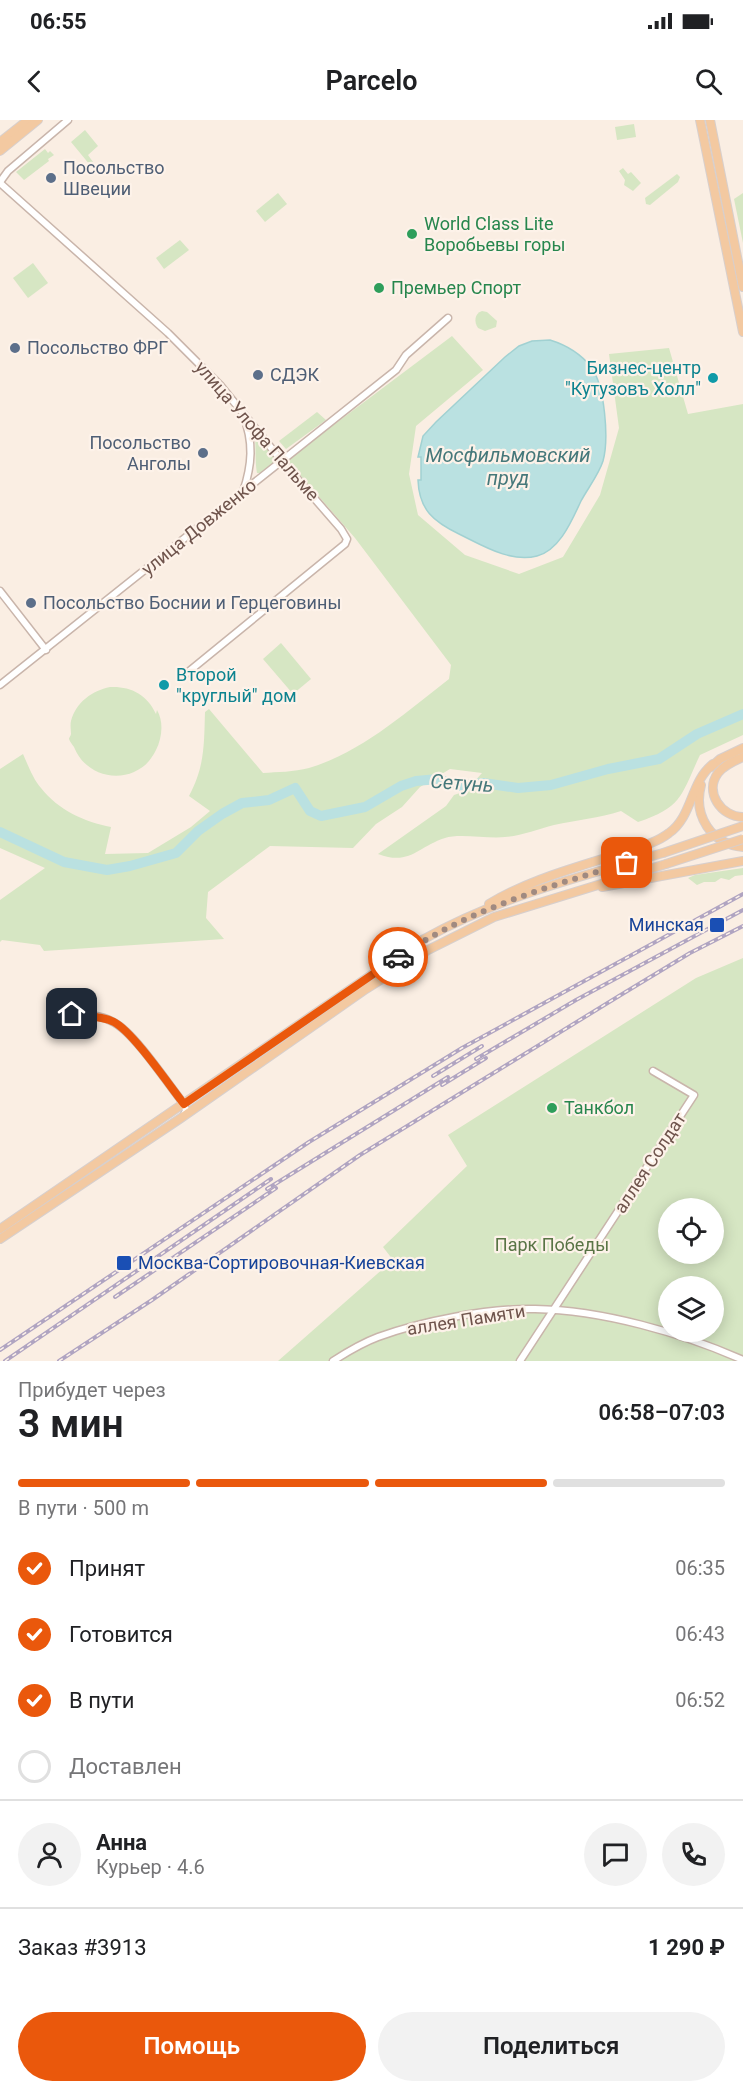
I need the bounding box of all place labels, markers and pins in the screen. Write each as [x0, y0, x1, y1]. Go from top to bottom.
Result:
place label: Посольство Швеции [63, 157, 164, 199]
marker: Посольство Швеции [44, 171, 58, 185]
place label: World Class Lite Воробьевы горы [424, 213, 565, 255]
marker: World Class Lite Воробьевы горы [405, 227, 419, 241]
place label: Премьер Спорт [391, 277, 522, 298]
marker: Премьер Спорт [372, 281, 386, 295]
place label: Посольство ФРГ [27, 337, 168, 358]
marker: Посольство ФРГ [8, 341, 22, 355]
place label: Бизнес-центр "Кутузовъ Холл" [565, 357, 701, 399]
place label: СДЭК [270, 364, 319, 385]
marker: СДЭК [251, 368, 265, 382]
marker: Бизнес-центр "Кутузовъ Холл" [706, 371, 720, 385]
place label: Посольство Анголы [90, 432, 191, 474]
marker: Посольство Анголы [196, 446, 210, 460]
place label: Посольство Боснии и Герцеговины [43, 592, 341, 613]
marker: Посольство Боснии и Герцеговины [24, 596, 38, 610]
place label: Второй "круглый" дом [176, 664, 297, 706]
marker: Второй "круглый" дом [157, 678, 171, 692]
pin [601, 837, 652, 888]
place label: Минская [629, 914, 704, 935]
marker: Минская [708, 916, 726, 934]
pin [46, 988, 97, 1039]
place label: Танкбол [564, 1097, 634, 1118]
marker: Танкбол [545, 1101, 559, 1115]
place label: Москва-Сортировочная-Киевская [138, 1252, 425, 1273]
marker: Москва-Сортировочная-Киевская [115, 1254, 133, 1272]

